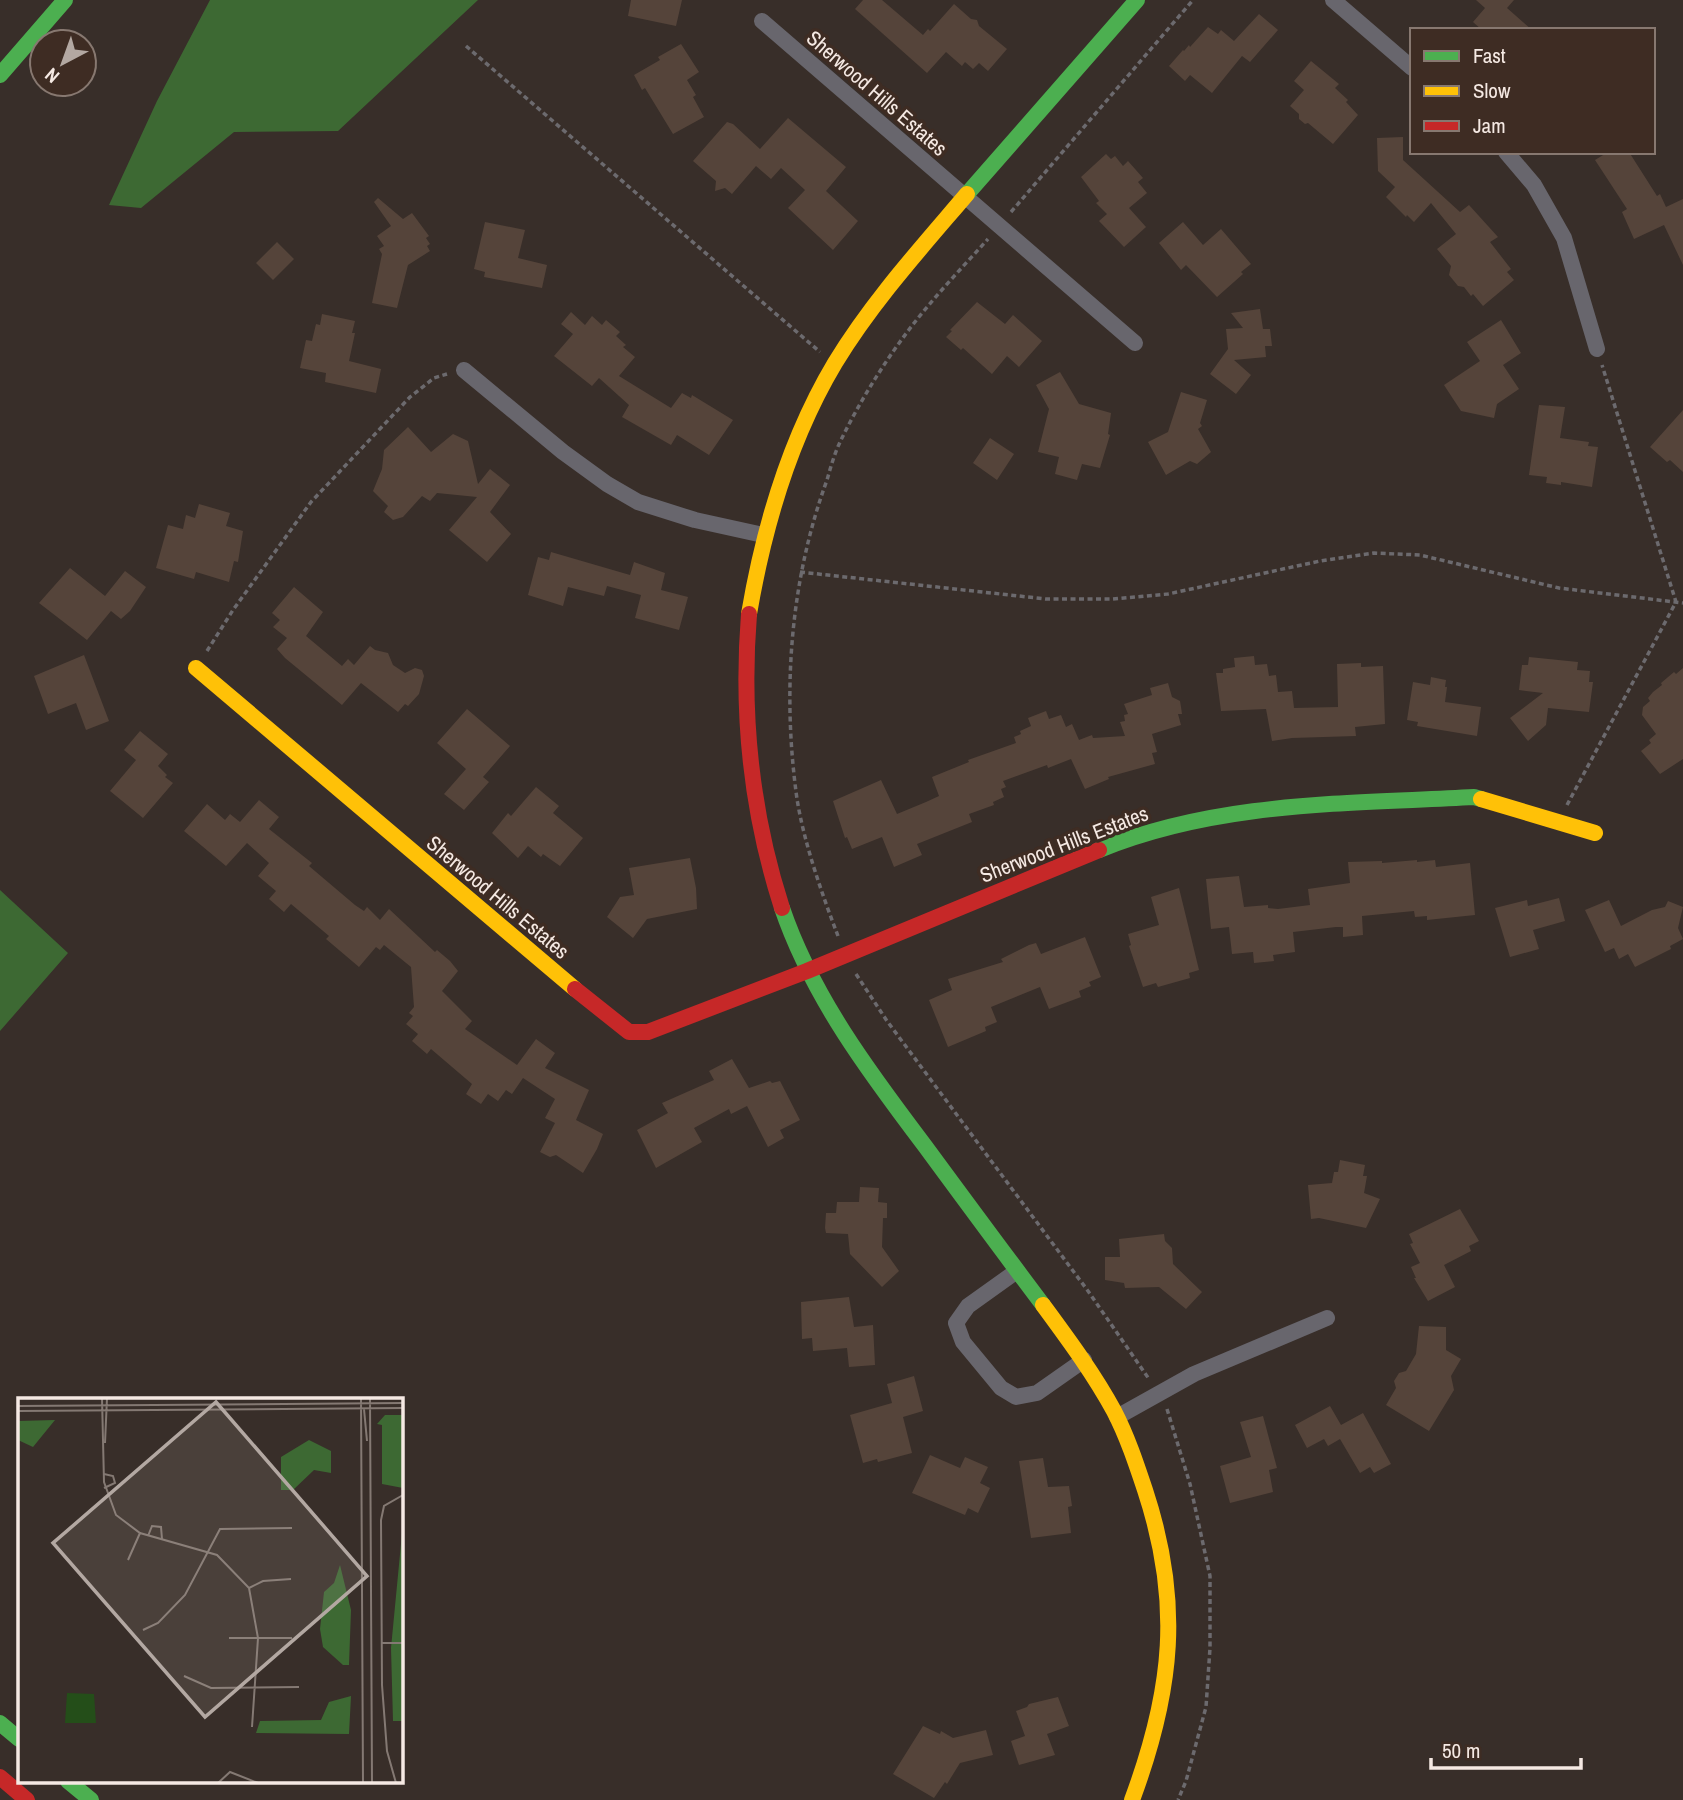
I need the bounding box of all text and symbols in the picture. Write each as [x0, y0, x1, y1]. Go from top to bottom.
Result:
street label: Sherwood Hills Estates [800, 24, 954, 162]
north arrow [28, 28, 98, 98]
legend [1410, 28, 1655, 154]
text: Fast [1473, 41, 1506, 70]
text: N [39, 62, 65, 89]
text: Slow [1473, 76, 1511, 105]
text: Jam [1473, 111, 1506, 140]
street label: Sherwood Hills Estates [976, 799, 1152, 889]
street label: Sherwood Hills Estates [420, 829, 576, 965]
inset map [18, 1398, 402, 1783]
scale bar [1431, 1727, 1582, 1771]
text: 50 m [1442, 1736, 1480, 1765]

